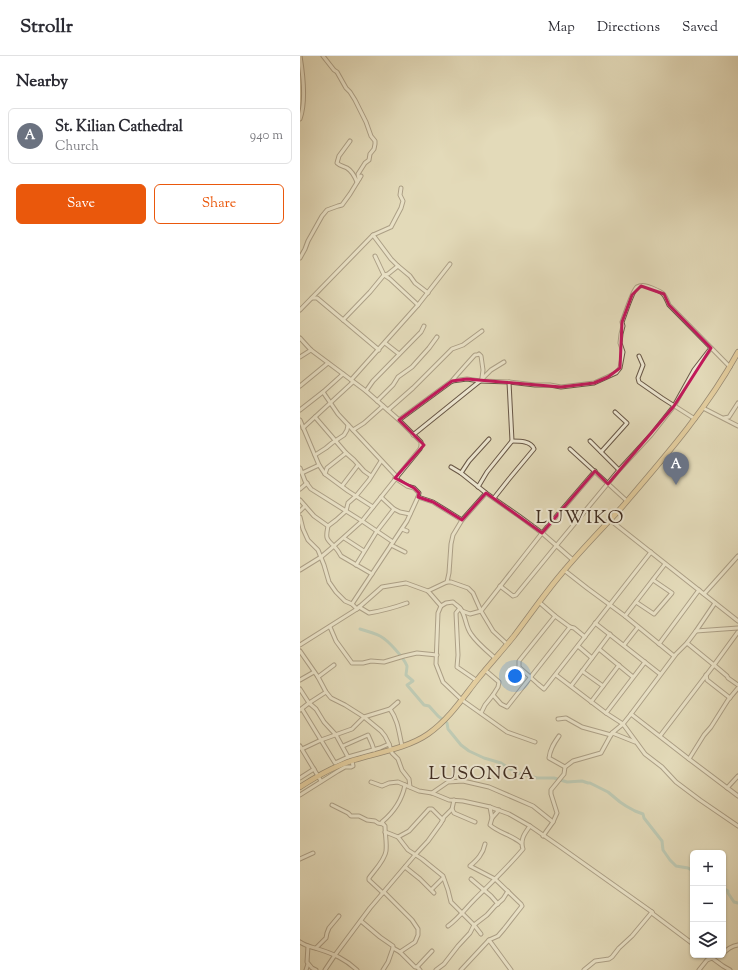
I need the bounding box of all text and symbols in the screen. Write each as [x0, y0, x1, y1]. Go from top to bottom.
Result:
text: Strollr [20, 14, 73, 41]
text: Map [548, 18, 575, 38]
text: Directions [597, 18, 660, 38]
text: Saved [682, 18, 718, 38]
text: Nearby [16, 70, 68, 94]
text: St. Kilian Cathedral [55, 117, 183, 138]
text: A [25, 127, 35, 145]
text: 940 m [250, 127, 283, 145]
text: Church [55, 138, 99, 156]
button: Save [16, 184, 146, 224]
button: Share [154, 184, 284, 224]
pin: A [663, 452, 689, 485]
district label: LUWIKO [536, 505, 624, 532]
your location [505, 666, 525, 686]
district label: LUSONGA [429, 761, 535, 788]
map controls [690, 850, 726, 958]
button: + [690, 850, 726, 886]
button: − [690, 886, 726, 922]
button: layers [690, 922, 726, 958]

